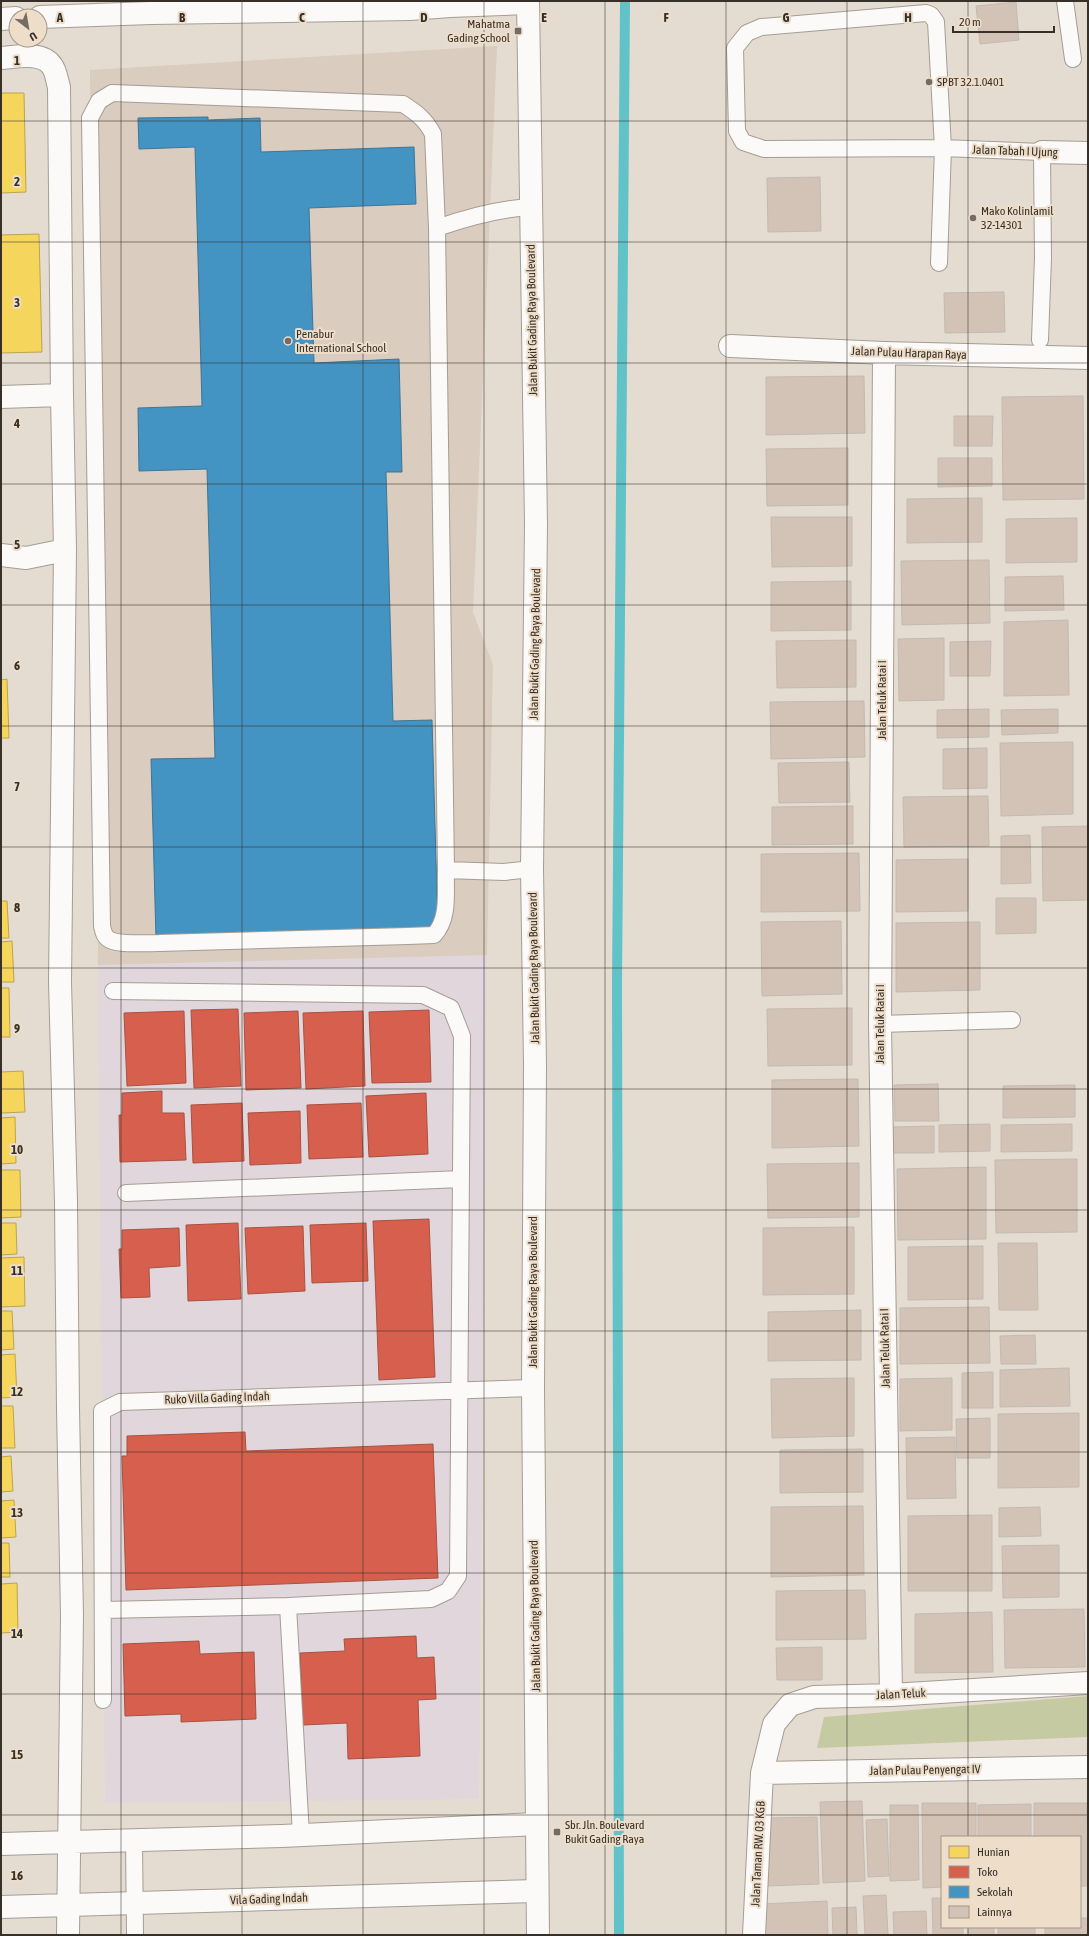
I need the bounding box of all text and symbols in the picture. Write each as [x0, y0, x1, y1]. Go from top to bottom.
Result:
north arrow [8, 8, 48, 48]
scale bar [953, 8, 1054, 34]
text: A [56, 10, 64, 25]
text: B [179, 10, 186, 25]
text: C [299, 10, 305, 25]
text: D [420, 10, 428, 25]
text: E [541, 10, 547, 25]
text: F [663, 10, 669, 25]
text: G [783, 10, 790, 25]
text: H [904, 10, 912, 25]
text: 20 m [959, 15, 981, 29]
place label: Mahatma Gading School [447, 17, 511, 45]
marker: Mahatma Gading School [513, 26, 523, 36]
text: U [27, 30, 39, 43]
text: 1 [14, 53, 20, 68]
place label: SPBT 32.1.0401 [937, 75, 1005, 89]
marker: SPBT 32.1.0401 [924, 77, 934, 87]
street label: Jalan Tabah I Ujung [972, 143, 1059, 160]
text: 2 [14, 174, 20, 189]
place label: Mako Kolinlamil 32-14301 [981, 204, 1054, 232]
marker: Mako Kolinlamil 32-14301 [968, 213, 978, 223]
street label: Jalan Bukit Gading Raya Boulevard [524, 244, 540, 396]
text: 3 [14, 295, 20, 310]
place label: Penabur International School [296, 327, 387, 355]
marker: Penabur International School [283, 336, 293, 346]
street label: Jalan Pulau Harapan Raya [851, 344, 967, 362]
text: 4 [13, 416, 20, 431]
text: 5 [14, 537, 20, 552]
street label: Jalan Bukit Gading Raya Boulevard [527, 568, 543, 720]
text: 6 [14, 658, 20, 673]
street label: Jalan Teluk Ratai I [875, 660, 889, 740]
text: 7 [14, 779, 20, 794]
street label: Jalan Bukit Gading Raya Boulevard [526, 892, 542, 1044]
text: 8 [14, 900, 20, 915]
street label: Jalan Teluk Ratai I [873, 984, 887, 1064]
text: 9 [14, 1021, 20, 1036]
text: 10 [11, 1142, 23, 1157]
street label: Jalan Bukit Gading Raya Boulevard [526, 1216, 540, 1368]
text: 11 [11, 1263, 23, 1278]
street label: Jalan Teluk Ratai I [877, 1308, 893, 1388]
text: 12 [11, 1384, 23, 1399]
street label: Ruko Villa Gading Indah [164, 1389, 270, 1407]
text: 13 [11, 1505, 23, 1520]
street label: Jalan Bukit Gading Raya Boulevard [527, 1540, 543, 1692]
text: 14 [11, 1626, 23, 1641]
street label: Jalan Teluk [876, 1686, 927, 1702]
text: 15 [11, 1747, 23, 1762]
street label: Jalan Pulau Penyengat IV [869, 1762, 981, 1778]
street label: Jalan Taman RW. 03 KGB [748, 1801, 768, 1907]
place label: Sbr. Jln. Boulevard Bukit Gading Raya [565, 1818, 644, 1846]
marker: Sbr. Jln. Boulevard Bukit Gading Raya [552, 1827, 562, 1837]
legend [941, 1836, 1081, 1928]
text: Hunian [977, 1845, 1010, 1859]
text: Toko [977, 1865, 998, 1879]
text: 16 [11, 1868, 23, 1883]
text: Sekolah [977, 1885, 1013, 1899]
street label: Vila Gading Indah [230, 1891, 308, 1907]
text: Lainnya [977, 1905, 1012, 1919]

